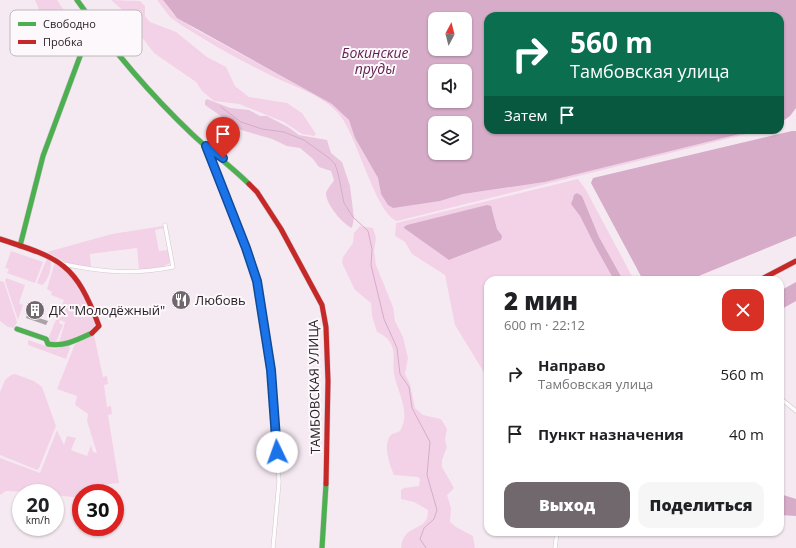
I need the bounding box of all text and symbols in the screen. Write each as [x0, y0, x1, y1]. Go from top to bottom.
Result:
legend [10, 10, 142, 56]
north arrow [428, 12, 472, 56]
map controls [428, 12, 472, 160]
text: Свободно [43, 16, 96, 31]
text: 560 m [570, 23, 653, 61]
icon: right [504, 28, 556, 80]
text: Пробка [43, 34, 83, 49]
water label: Бокинские пруды [341, 43, 409, 78]
text: Тамбовская улица [570, 59, 730, 83]
button: sound [428, 64, 472, 108]
icon: arrive [556, 104, 578, 126]
text: Затем [504, 105, 548, 125]
button: layers [428, 116, 472, 160]
pin [206, 117, 240, 158]
icon: arrive [212, 123, 234, 145]
text: 2 мин [504, 284, 578, 317]
restaurant icon: Любовь [170, 289, 192, 311]
button: close [722, 289, 764, 331]
place label: Любовь [195, 291, 246, 309]
building icon: ДК "Молодёжный" [24, 299, 46, 321]
place label: ДК "Молодёжный" [49, 301, 165, 319]
text: 600 m · 22:12 [504, 316, 585, 334]
street label: ТАМБОВСКАЯ УЛИЦА [304, 319, 324, 454]
text: Направо [538, 355, 606, 375]
icon: right [504, 363, 526, 385]
text: 560 m [720, 364, 764, 384]
text: Тамбовская улица [538, 375, 653, 393]
icon: arrive [504, 423, 526, 445]
text: Пункт назначения [538, 424, 684, 444]
text: 40 m [729, 424, 764, 444]
position arrow [256, 431, 298, 473]
button: Выход [504, 482, 630, 528]
button: Поделиться [638, 482, 764, 528]
speed limit sign: 30 [72, 484, 124, 536]
text: 20 [27, 491, 49, 518]
text: km/h [26, 513, 50, 527]

